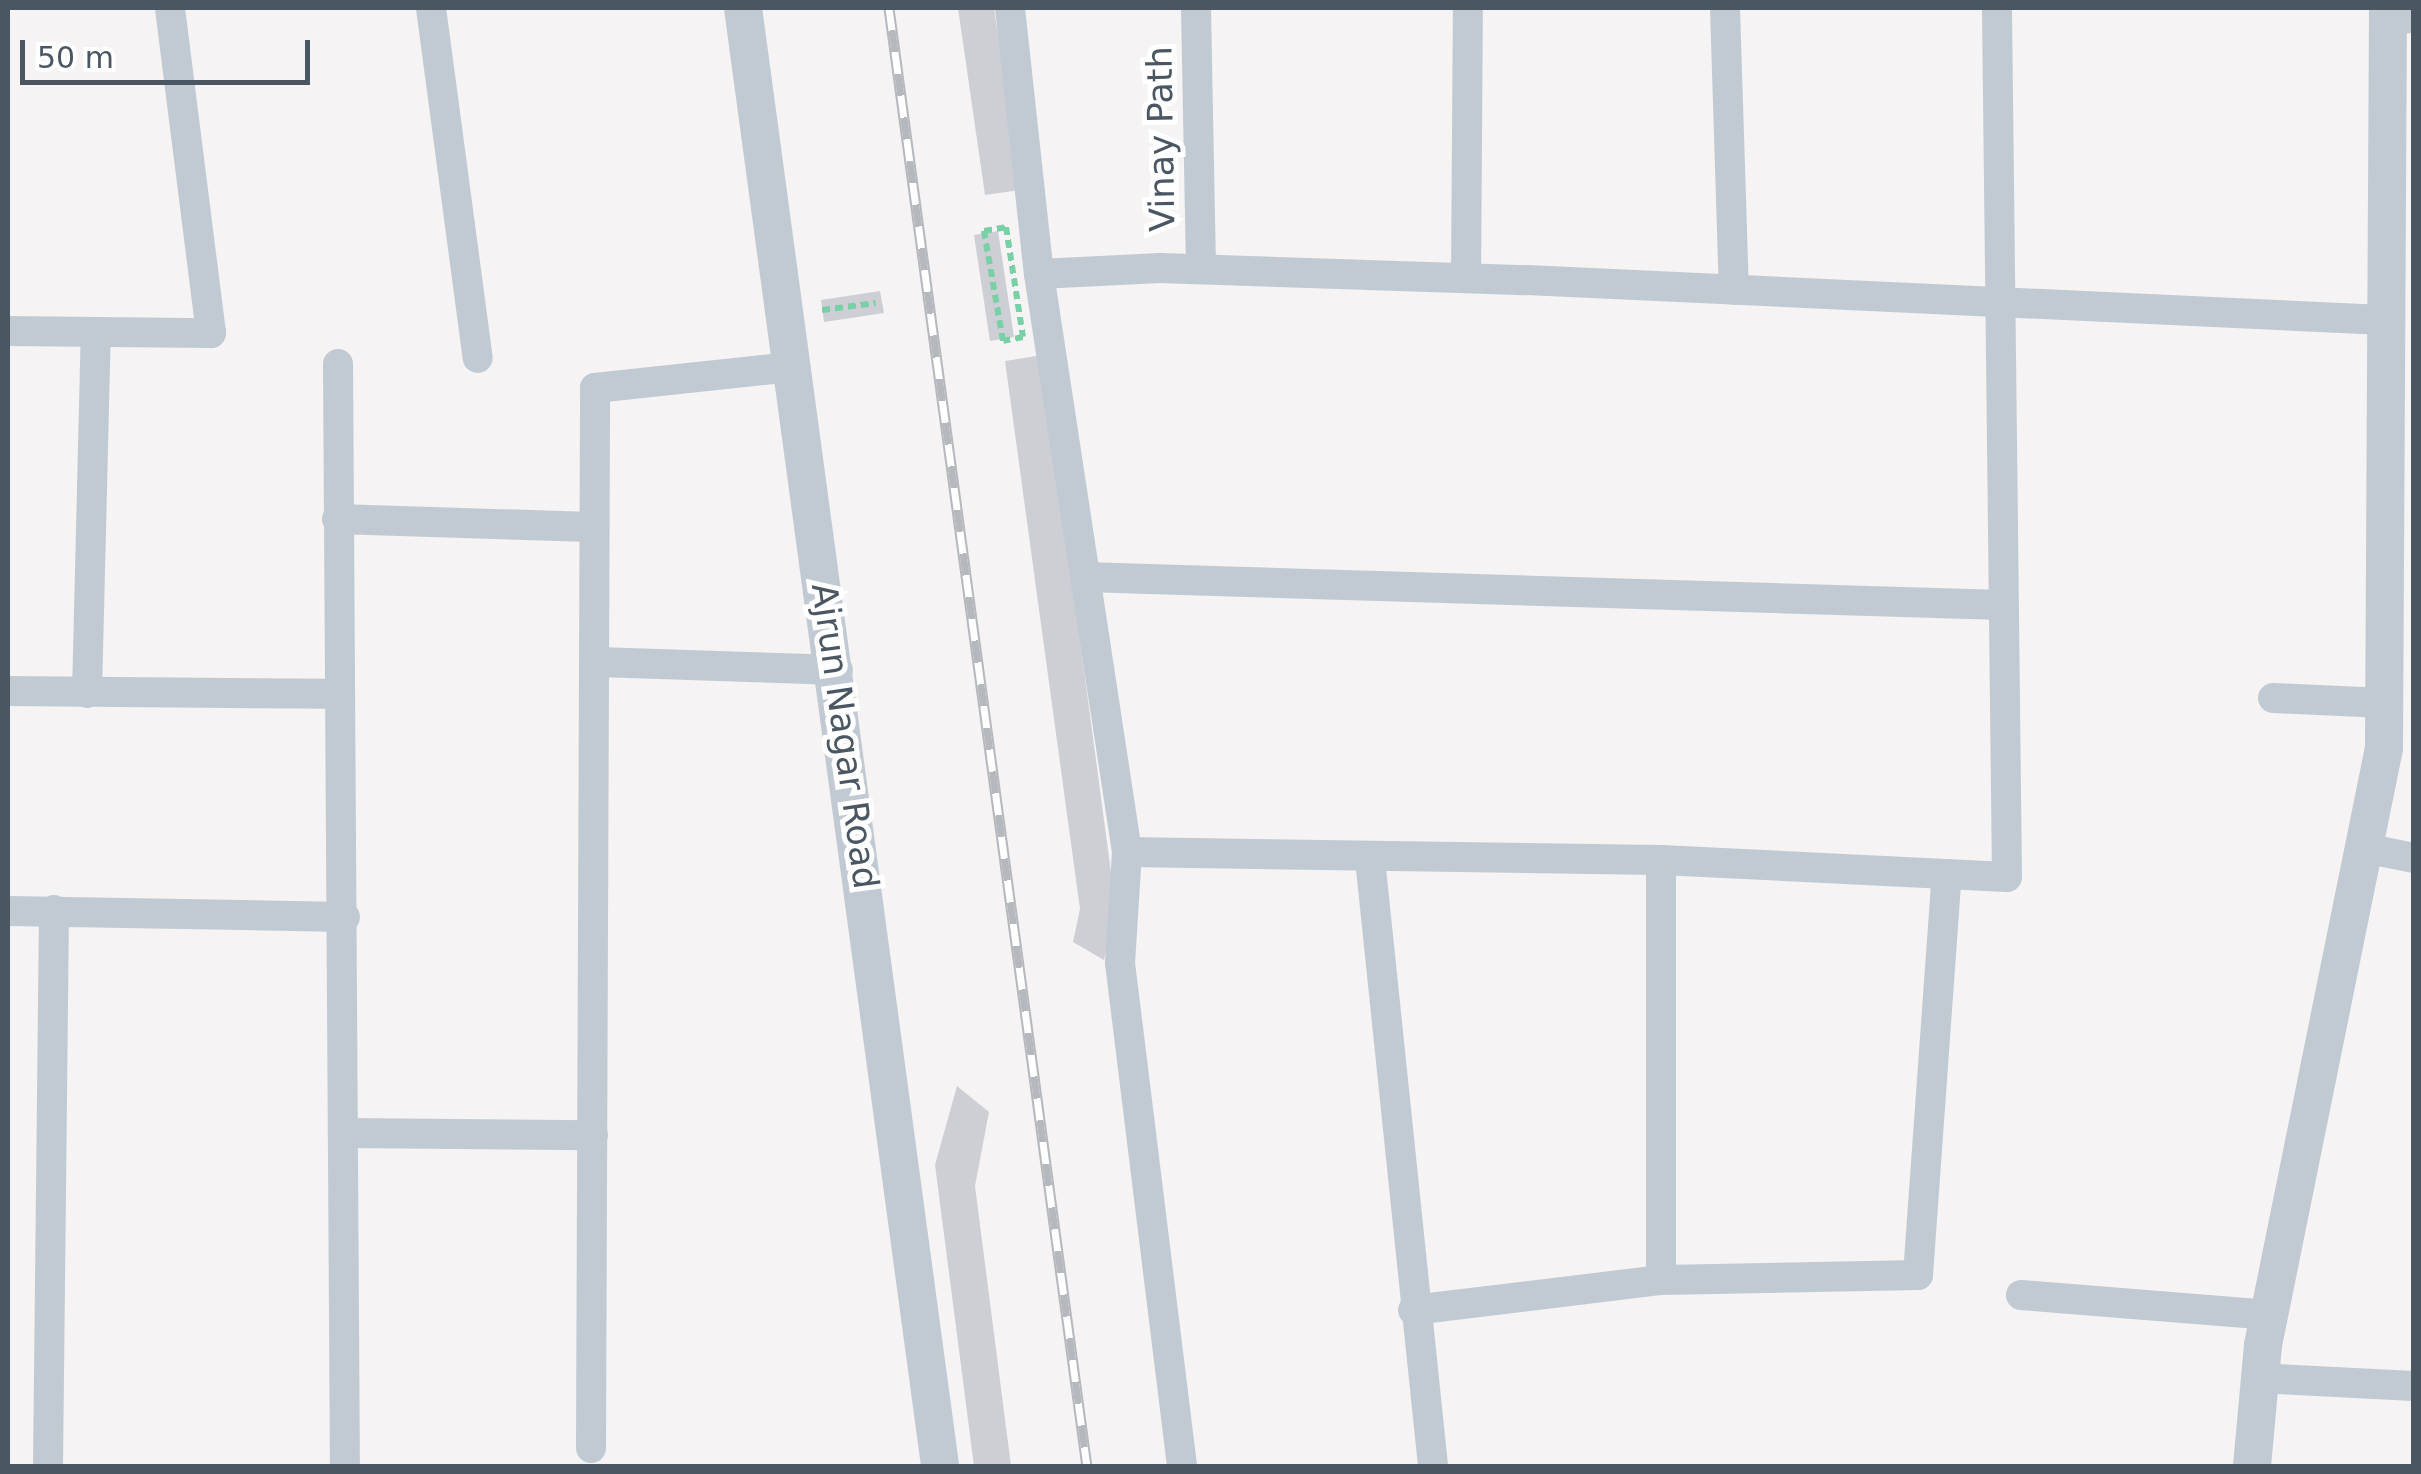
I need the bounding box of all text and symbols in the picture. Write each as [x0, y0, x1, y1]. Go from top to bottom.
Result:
scale bar [25, 20, 315, 82]
text: 50 m [37, 40, 114, 75]
street label: Vinay Path [1138, 46, 1184, 232]
street label: Ajrun Nagar Road [803, 580, 887, 892]

